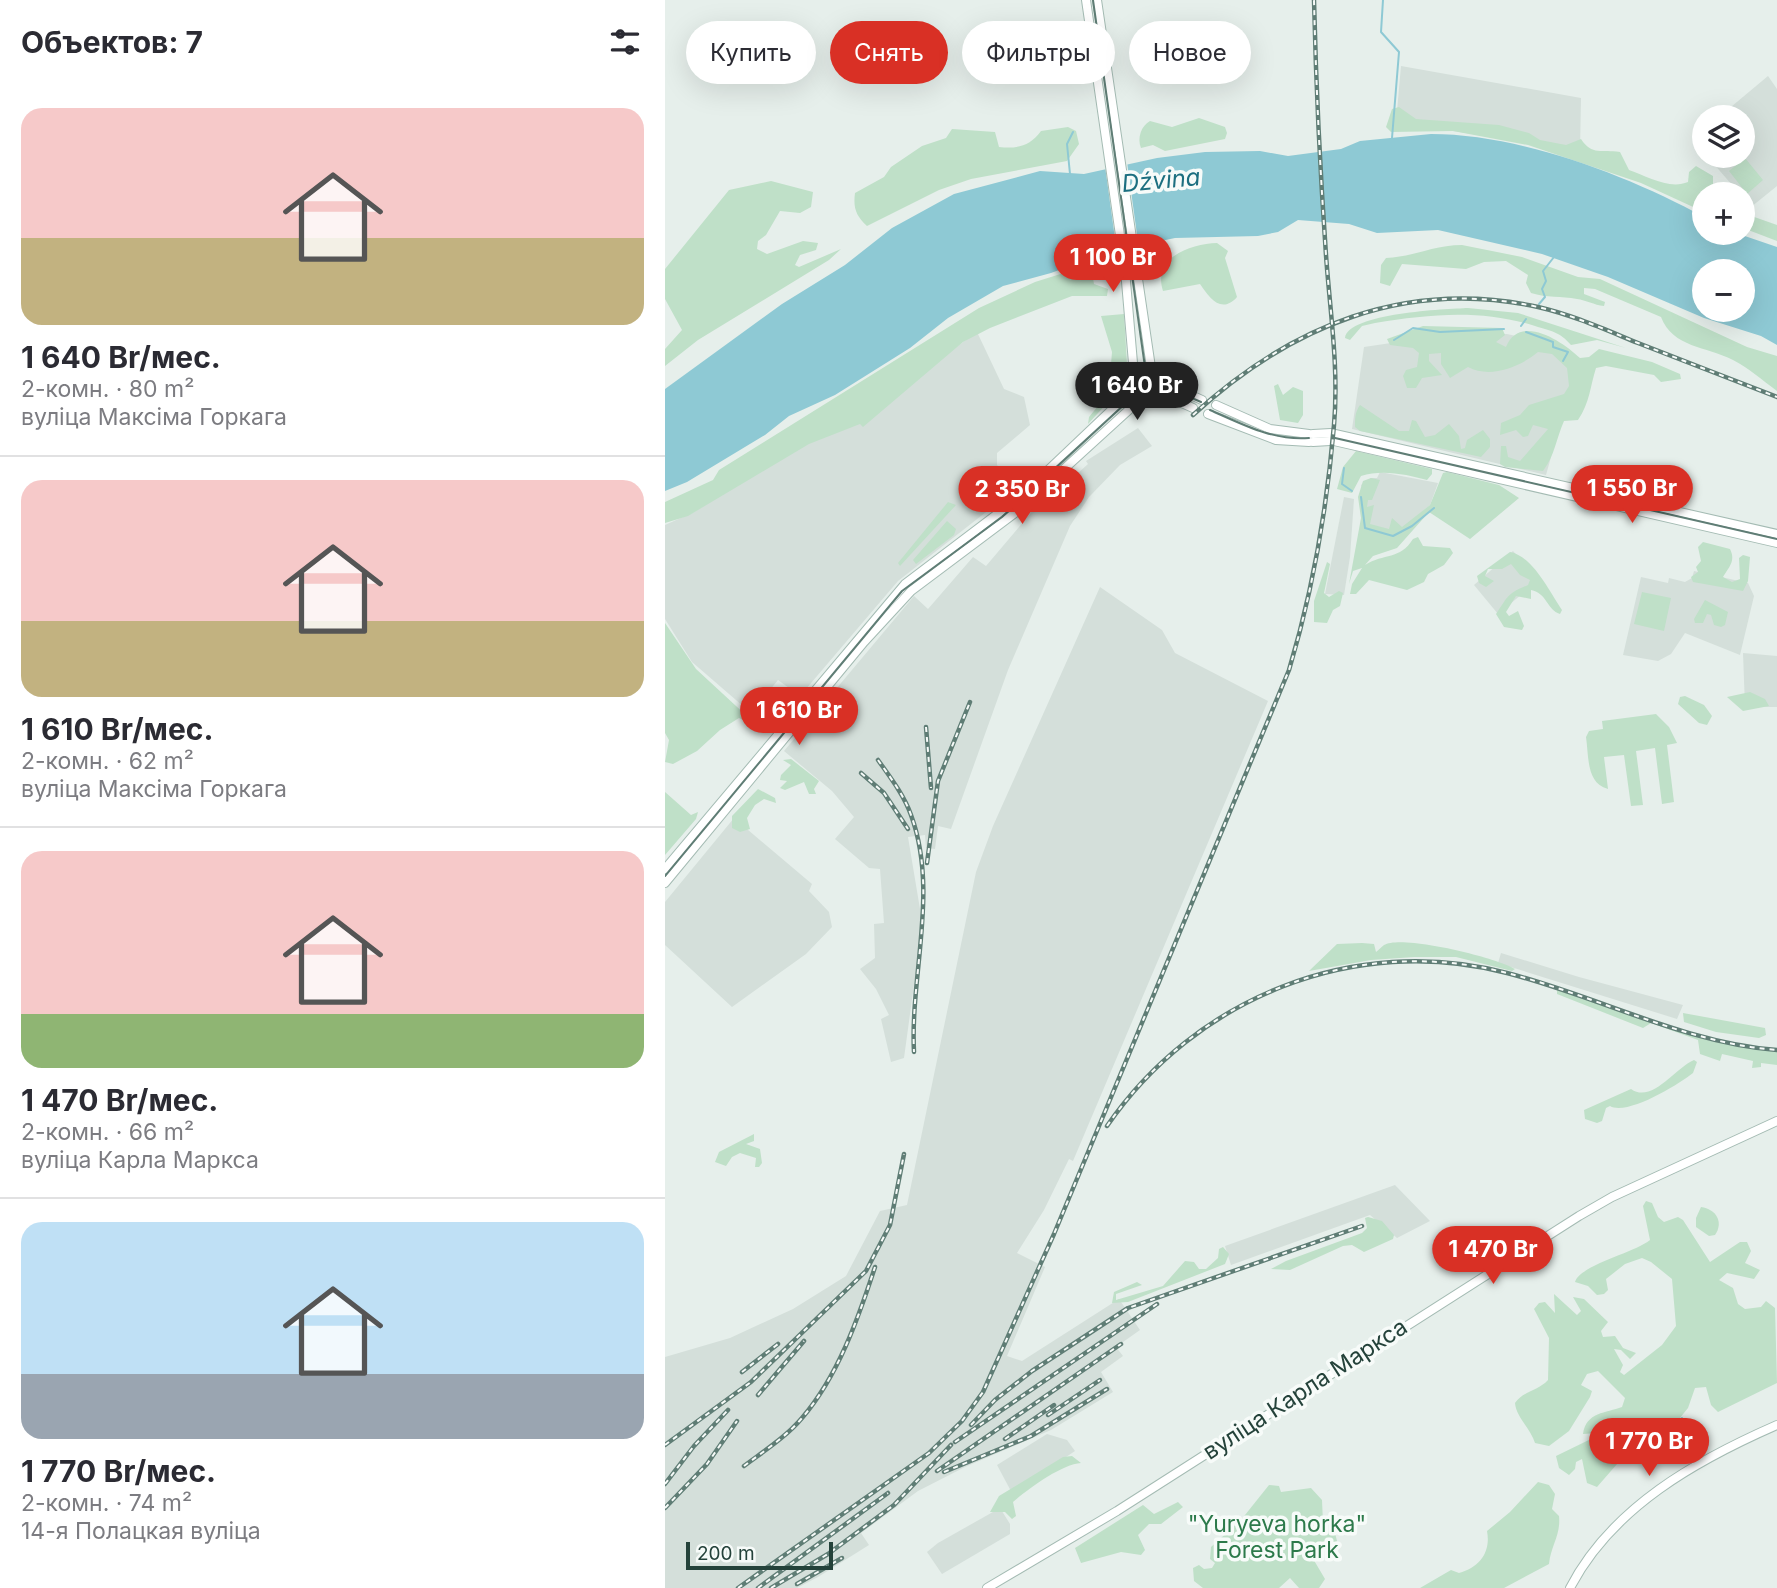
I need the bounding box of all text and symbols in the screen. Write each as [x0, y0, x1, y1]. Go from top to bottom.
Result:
chip: Купить [686, 21, 816, 84]
chip: Снять [830, 21, 948, 84]
chip: Фильтры [962, 21, 1115, 84]
chip: Новое [1129, 21, 1251, 84]
icon: filters [606, 23, 644, 61]
text: Объектов: 7 [21, 24, 203, 60]
map controls [1692, 105, 1755, 322]
button: layers [1692, 105, 1755, 168]
icon: home [270, 154, 396, 280]
water label: Dźvina [1120, 162, 1202, 198]
button: + [1692, 182, 1755, 245]
pin: 1 100 Br [1041, 234, 1185, 294]
text: 1 100 Br [1070, 243, 1156, 271]
button: − [1692, 259, 1755, 322]
text: 1 640 Br/мес. [21, 339, 221, 375]
pin: 1 640 Br [1065, 362, 1209, 422]
text: 1 640 Br [1091, 371, 1183, 399]
text: 2-комн. · 80 m² [21, 375, 194, 403]
text: вуліца Максіма Горкага [21, 403, 287, 431]
pin: 2 350 Br [950, 466, 1094, 526]
pin: 1 550 Br [1560, 466, 1704, 525]
text: 1 550 Br [1587, 474, 1677, 502]
text: 2 350 Br [974, 475, 1070, 503]
icon: home [270, 526, 396, 652]
pin: 1 610 Br [727, 688, 871, 747]
text: 1 610 Br [756, 696, 842, 724]
text: 1 610 Br/мес. [21, 711, 213, 747]
text: 2-комн. · 62 m² [21, 747, 194, 775]
text: вуліца Максіма Горкага [21, 775, 287, 803]
icon: home [270, 897, 396, 1023]
text: 1 470 Br/мес. [21, 1082, 218, 1118]
text: 2-комн. · 66 m² [21, 1118, 194, 1146]
text: вуліца Карла Маркса [21, 1146, 259, 1174]
pin: 1 470 Br [1421, 1226, 1565, 1286]
text: 1 470 Br [1448, 1235, 1538, 1263]
icon: home [270, 1268, 396, 1394]
street label: вуліца Карла Маркса [1198, 1312, 1412, 1466]
pin: 1 770 Br [1577, 1418, 1721, 1478]
text: 1 770 Br [1605, 1427, 1693, 1455]
text: 1 770 Br/мес. [21, 1453, 216, 1489]
text: 2-комн. · 74 m² [21, 1489, 192, 1517]
park label: "Yuryeva horka" Forest Park [1188, 1510, 1366, 1564]
text: 14-я Полацкая вуліца [21, 1517, 261, 1545]
scale bar [686, 1539, 833, 1571]
text: 200 m [697, 1542, 755, 1565]

